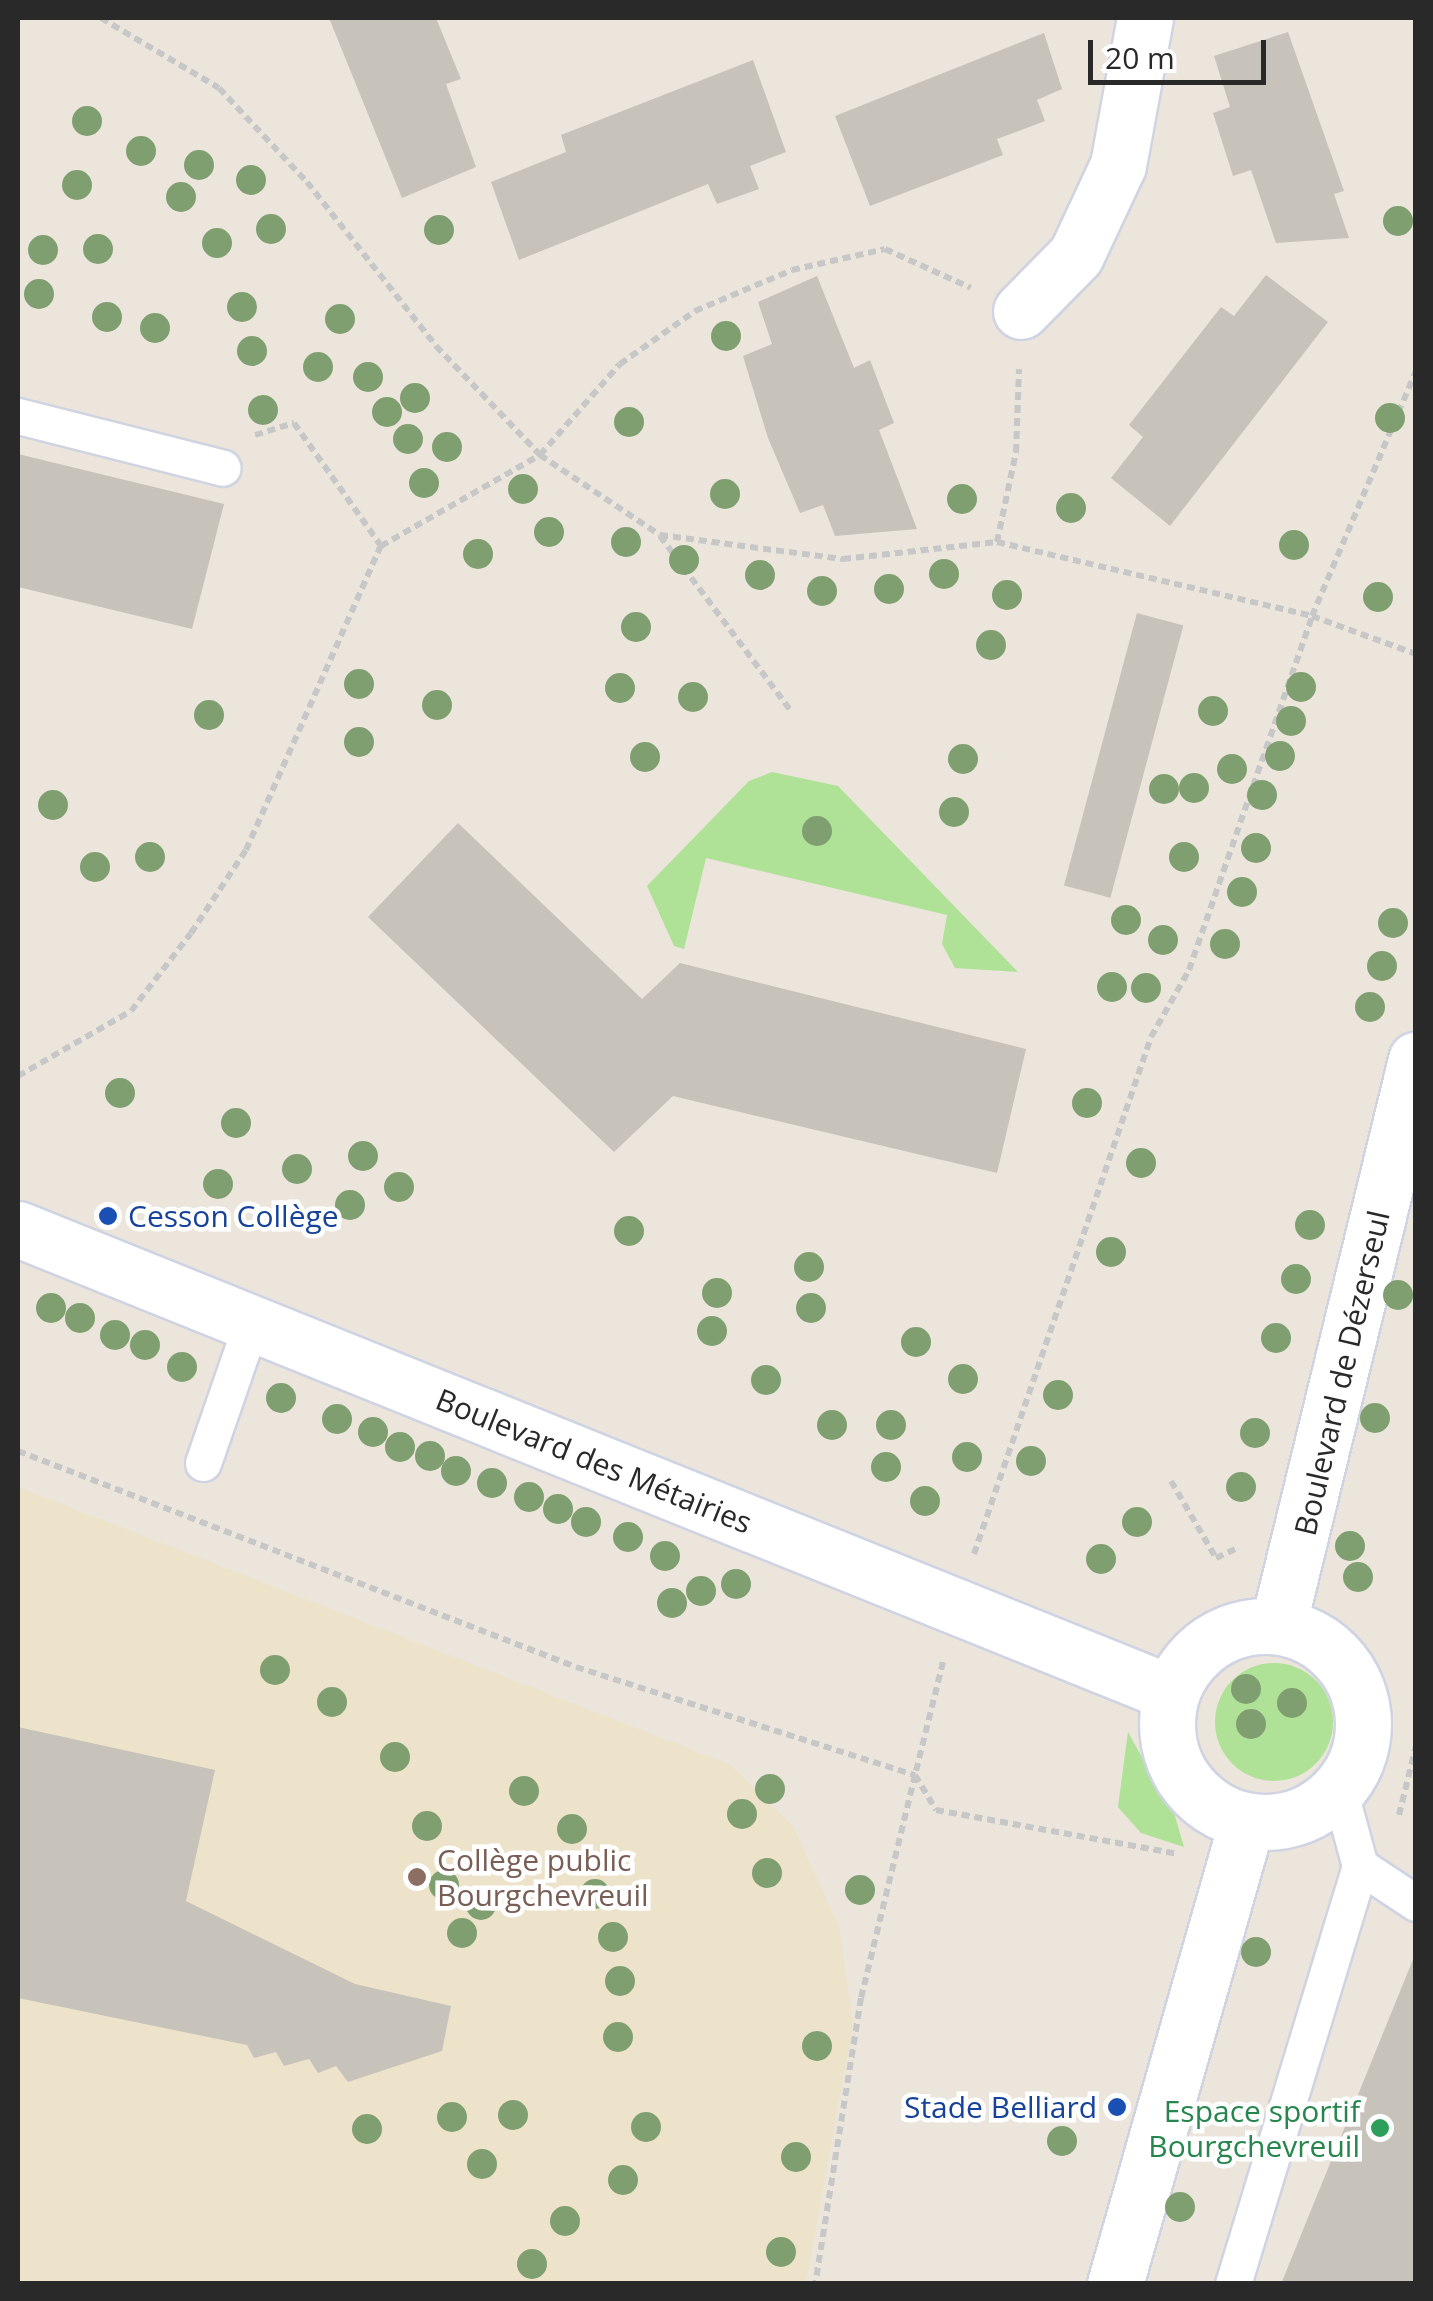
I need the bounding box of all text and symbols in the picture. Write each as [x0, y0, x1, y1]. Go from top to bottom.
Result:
scale bar [1093, 20, 1270, 82]
text: 20 m [1105, 37, 1175, 78]
place label: Cesson Collège [128, 1198, 339, 1234]
marker: Cesson Collège [97, 1205, 119, 1227]
street label: Boulevard de Dézerseul [1287, 1207, 1397, 1539]
street label: Boulevard des Métairies [431, 1381, 757, 1541]
place label: Collège public Bourgchevreuil [437, 1842, 649, 1912]
marker: Collège public Bourgchevreuil [406, 1866, 428, 1888]
place label: Stade Belliard [904, 2089, 1097, 2125]
place label: Espace sportif Bourgchevreuil [1148, 2093, 1360, 2164]
marker: Stade Belliard [1106, 2096, 1128, 2118]
marker: Espace sportif Bourgchevreuil [1369, 2117, 1391, 2139]

